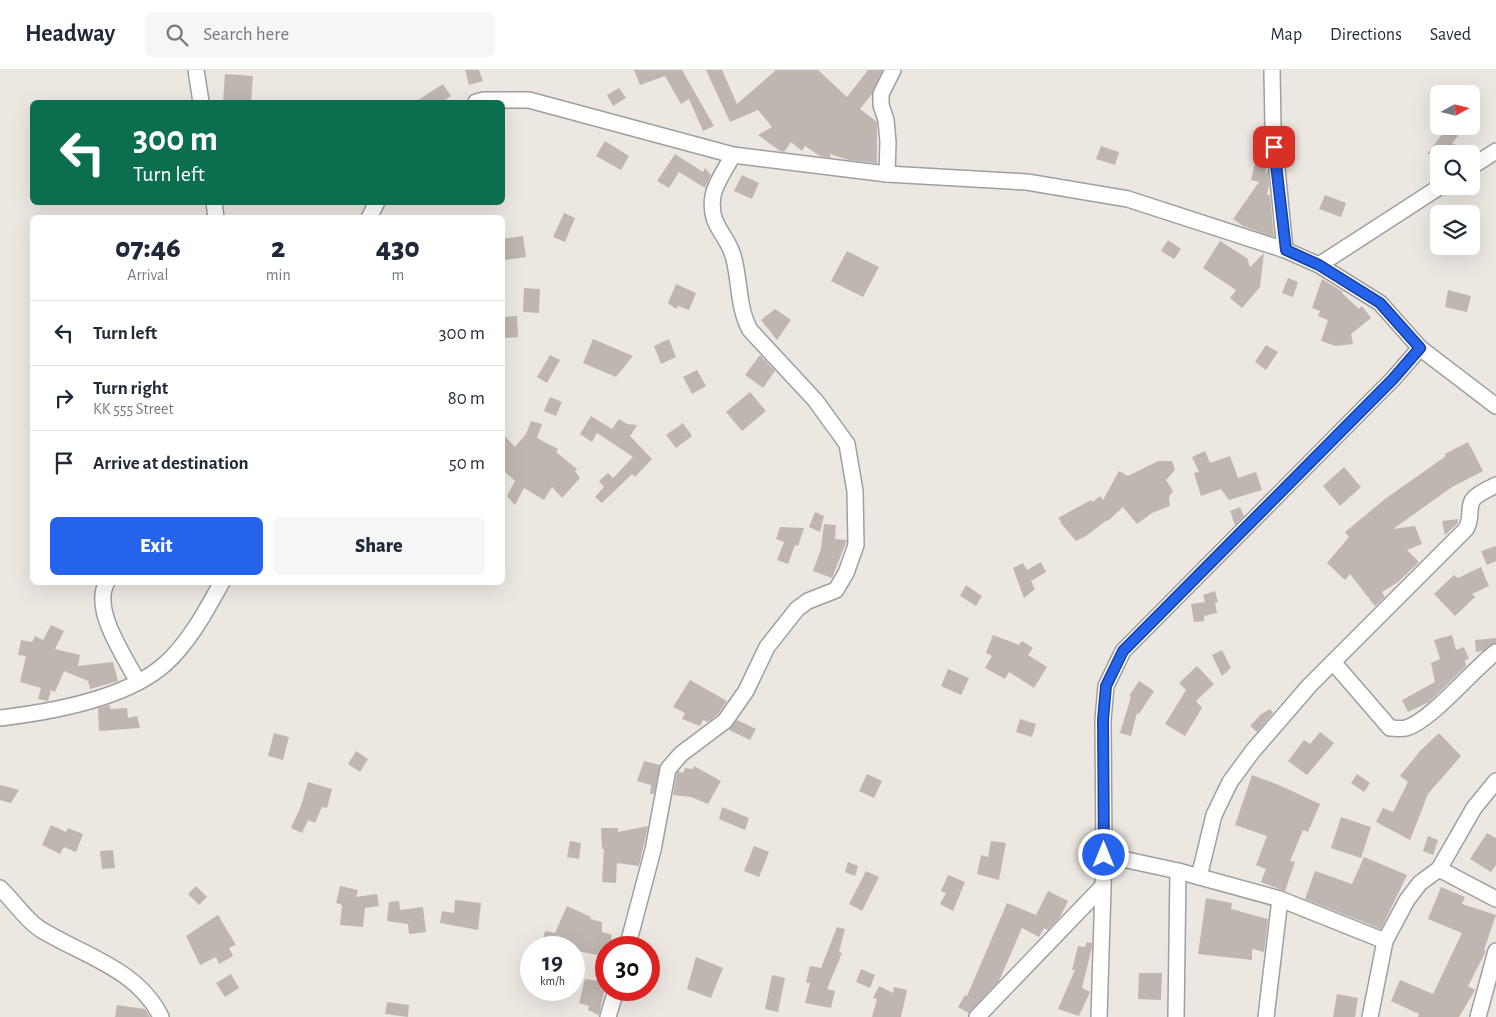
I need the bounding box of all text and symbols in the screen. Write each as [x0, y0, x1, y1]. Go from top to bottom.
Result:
search box [145, 12, 495, 57]
icon: search [163, 21, 191, 49]
text: Headway [25, 22, 115, 46]
text: Search here [203, 25, 289, 44]
text: Map [1271, 26, 1302, 44]
text: Directions [1330, 26, 1402, 44]
text: Saved [1430, 26, 1471, 44]
north arrow [1430, 85, 1480, 135]
map controls [1430, 85, 1480, 255]
icon: left [50, 120, 115, 185]
text: 300 m [133, 122, 218, 157]
pin [1253, 126, 1295, 168]
icon: arrive [1260, 133, 1288, 161]
button: search [1430, 145, 1480, 195]
text: Turn left [133, 163, 205, 185]
button: layers [1430, 205, 1480, 255]
text: 07:46 [115, 233, 181, 263]
text: 2 [271, 233, 285, 263]
text: 430 [376, 233, 420, 263]
text: Arrival [127, 267, 168, 283]
text: min [266, 267, 291, 283]
text: m [391, 267, 404, 283]
icon: left [50, 319, 78, 347]
text: Turn left [93, 324, 157, 343]
text: 300 m [439, 324, 485, 343]
text: Turn right [93, 379, 168, 398]
icon: right [50, 384, 78, 412]
text: 80 m [448, 389, 485, 408]
text: KK 555 Street [93, 401, 174, 417]
icon: arrive [50, 449, 78, 477]
text: Arrive at destination [93, 454, 249, 473]
text: 50 m [449, 454, 485, 473]
button: Exit [50, 517, 263, 575]
button: Share [273, 517, 485, 575]
position arrow [1077, 828, 1129, 880]
speed limit sign: 30 [595, 936, 660, 1001]
text: 19 [542, 950, 563, 975]
text: km/h [540, 975, 565, 987]

